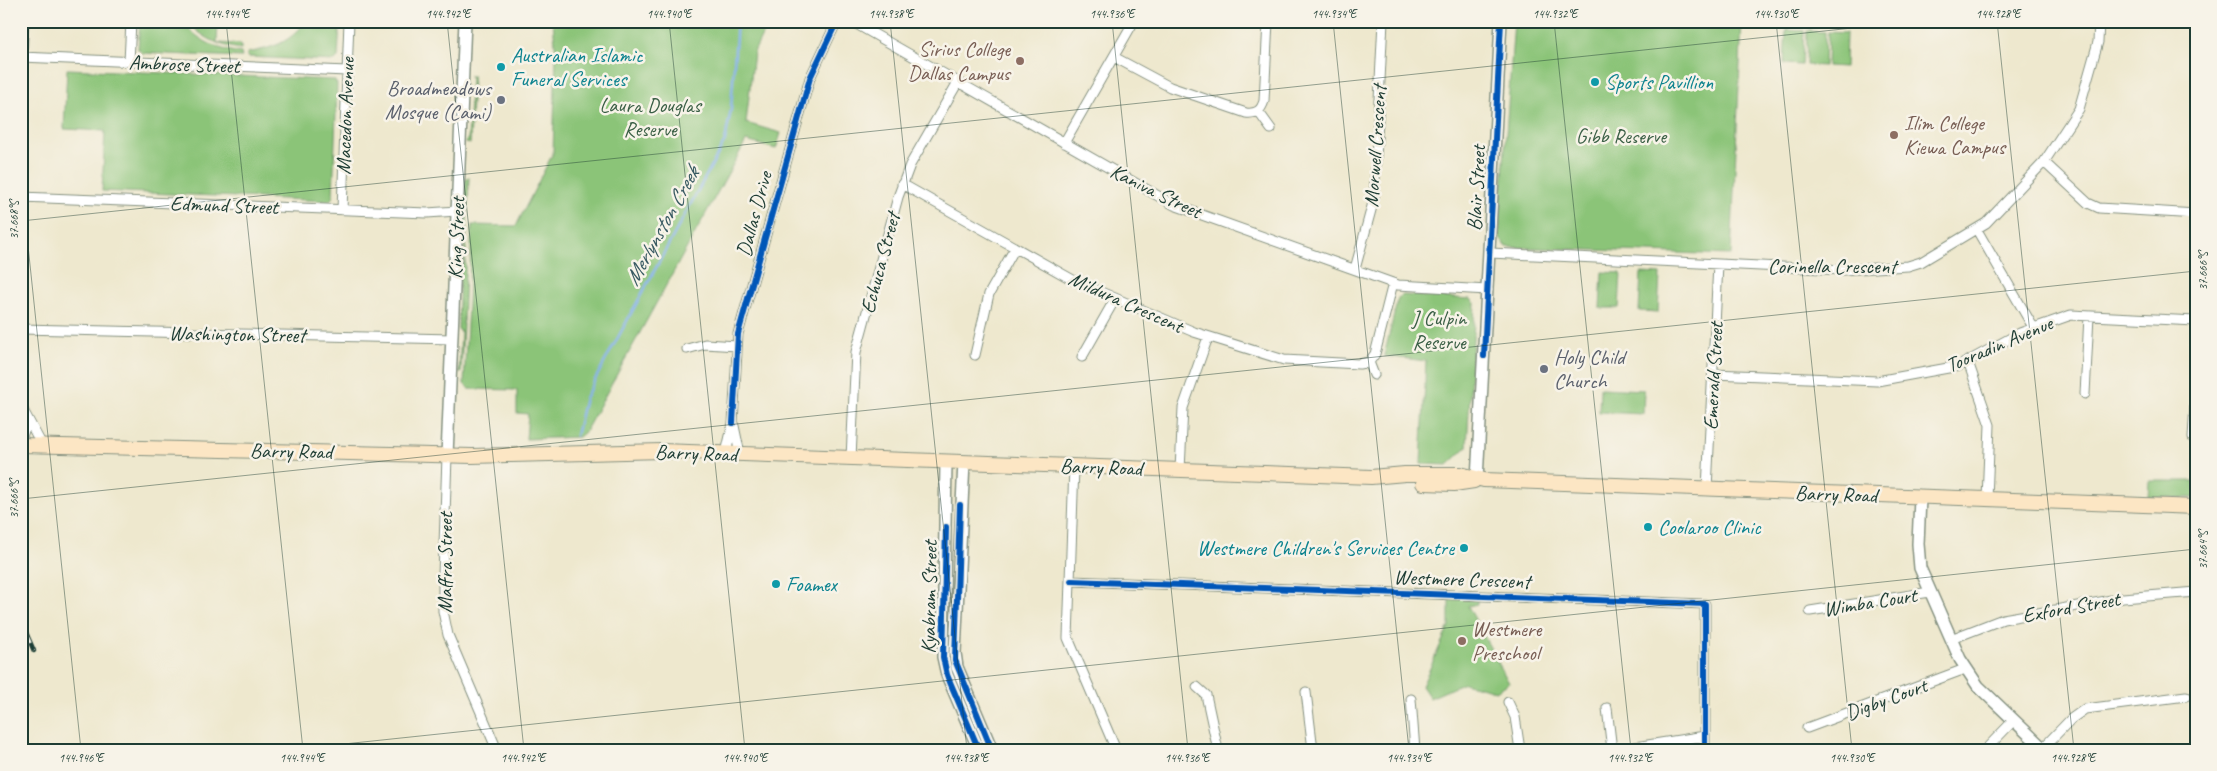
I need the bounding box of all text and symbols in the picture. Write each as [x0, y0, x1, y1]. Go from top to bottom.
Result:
text: 144.944°E [205, 6, 251, 22]
text: 144.942°E [426, 6, 472, 22]
text: 144.940°E [647, 6, 693, 22]
text: 144.938°E [869, 6, 915, 22]
text: 144.936°E [1090, 6, 1136, 22]
text: 144.934°E [1312, 6, 1358, 22]
text: 144.932°E [1533, 6, 1579, 22]
text: 144.930°E [1754, 6, 1800, 22]
text: 144.928°E [1976, 6, 2022, 22]
place label: Sirius College Dallas Campus [908, 36, 1012, 86]
place label: Australian Islamic Funeral Services [511, 42, 644, 92]
street label: Ambrose Street [128, 49, 242, 79]
marker: Sirius College Dallas Campus [1014, 55, 1026, 67]
street label: Macedon Avenue [330, 56, 360, 175]
marker: Australian Islamic Funeral Services [495, 61, 507, 73]
place label: Sports Pavillion [1605, 69, 1714, 95]
place label: Broadmeadows Mosque (Cami) [385, 75, 493, 125]
marker: Sports Pavillion [1589, 76, 1601, 88]
street label: Morwell Crescent [1358, 81, 1392, 208]
park label: Laura Douglas Reserve [599, 92, 702, 142]
marker: Broadmeadows Mosque (Cami) [495, 94, 507, 106]
place label: Ilim College Kiewa Campus [1904, 110, 2007, 160]
park label: Gibb Reserve [1576, 123, 1668, 149]
marker: Ilim College Kiewa Campus [1888, 129, 1900, 141]
street label: Blair Street [1461, 142, 1491, 231]
street label: Kaniva Street [1106, 158, 1208, 225]
water label: Merlynston Creek [618, 159, 708, 290]
street label: Dallas Drive [730, 167, 778, 259]
street label: Edmund Street [170, 190, 281, 220]
street label: King Street [442, 195, 470, 279]
text: 37.668°S [6, 199, 22, 239]
street label: Echuca Street [854, 207, 907, 316]
text: 37.666°S [2195, 250, 2211, 290]
street label: Corinella Crescent [1768, 253, 1899, 279]
street label: Mildura Crescent [1065, 265, 1189, 340]
park label: J Culpin Reserve [1411, 305, 1468, 355]
street label: Tooradin Avenue [1942, 309, 2058, 378]
street label: Emerald Street [1697, 319, 1729, 431]
street label: Washington Street [169, 320, 308, 348]
place label: Holy Child Church [1554, 344, 1628, 394]
marker: Holy Child Church [1538, 363, 1550, 375]
street label: Barry Road [250, 437, 336, 465]
street label: Barry Road [654, 439, 741, 468]
street label: Barry Road [1059, 453, 1146, 482]
text: 37.666°S [6, 478, 22, 518]
street label: Barry Road [1794, 480, 1881, 509]
street label: Maffra Street [432, 510, 458, 614]
place label: Coolaroo Clinic [1658, 514, 1762, 540]
marker: Coolaroo Clinic [1642, 521, 1654, 533]
text: 37.664°S [2195, 529, 2211, 569]
place label: Westmere Children's Services Centre [1197, 535, 1455, 561]
street label: Kyabram Street [915, 538, 943, 654]
marker: Westmere Children's Services Centre [1458, 542, 1470, 554]
street label: Westmere Crescent [1393, 564, 1534, 594]
place label: Foamex [786, 571, 839, 597]
marker: Foamex [770, 578, 782, 590]
street label: Wimba Court [1822, 581, 1920, 622]
street label: Exford Street [2020, 585, 2124, 628]
place label: Westmere Preschool [1472, 616, 1543, 666]
marker: Westmere Preschool [1456, 635, 1468, 647]
street label: Digby Court [1842, 672, 1932, 726]
text: 144.946°E [59, 750, 105, 766]
text: 144.944°E [280, 750, 326, 766]
text: 144.942°E [501, 750, 547, 766]
text: 144.940°E [723, 750, 769, 766]
text: 144.938°E [944, 750, 990, 766]
text: 144.936°E [1165, 750, 1211, 766]
text: 144.934°E [1387, 750, 1433, 766]
text: 144.932°E [1608, 750, 1654, 766]
text: 144.930°E [1830, 750, 1876, 766]
text: 144.928°E [2051, 750, 2097, 766]

